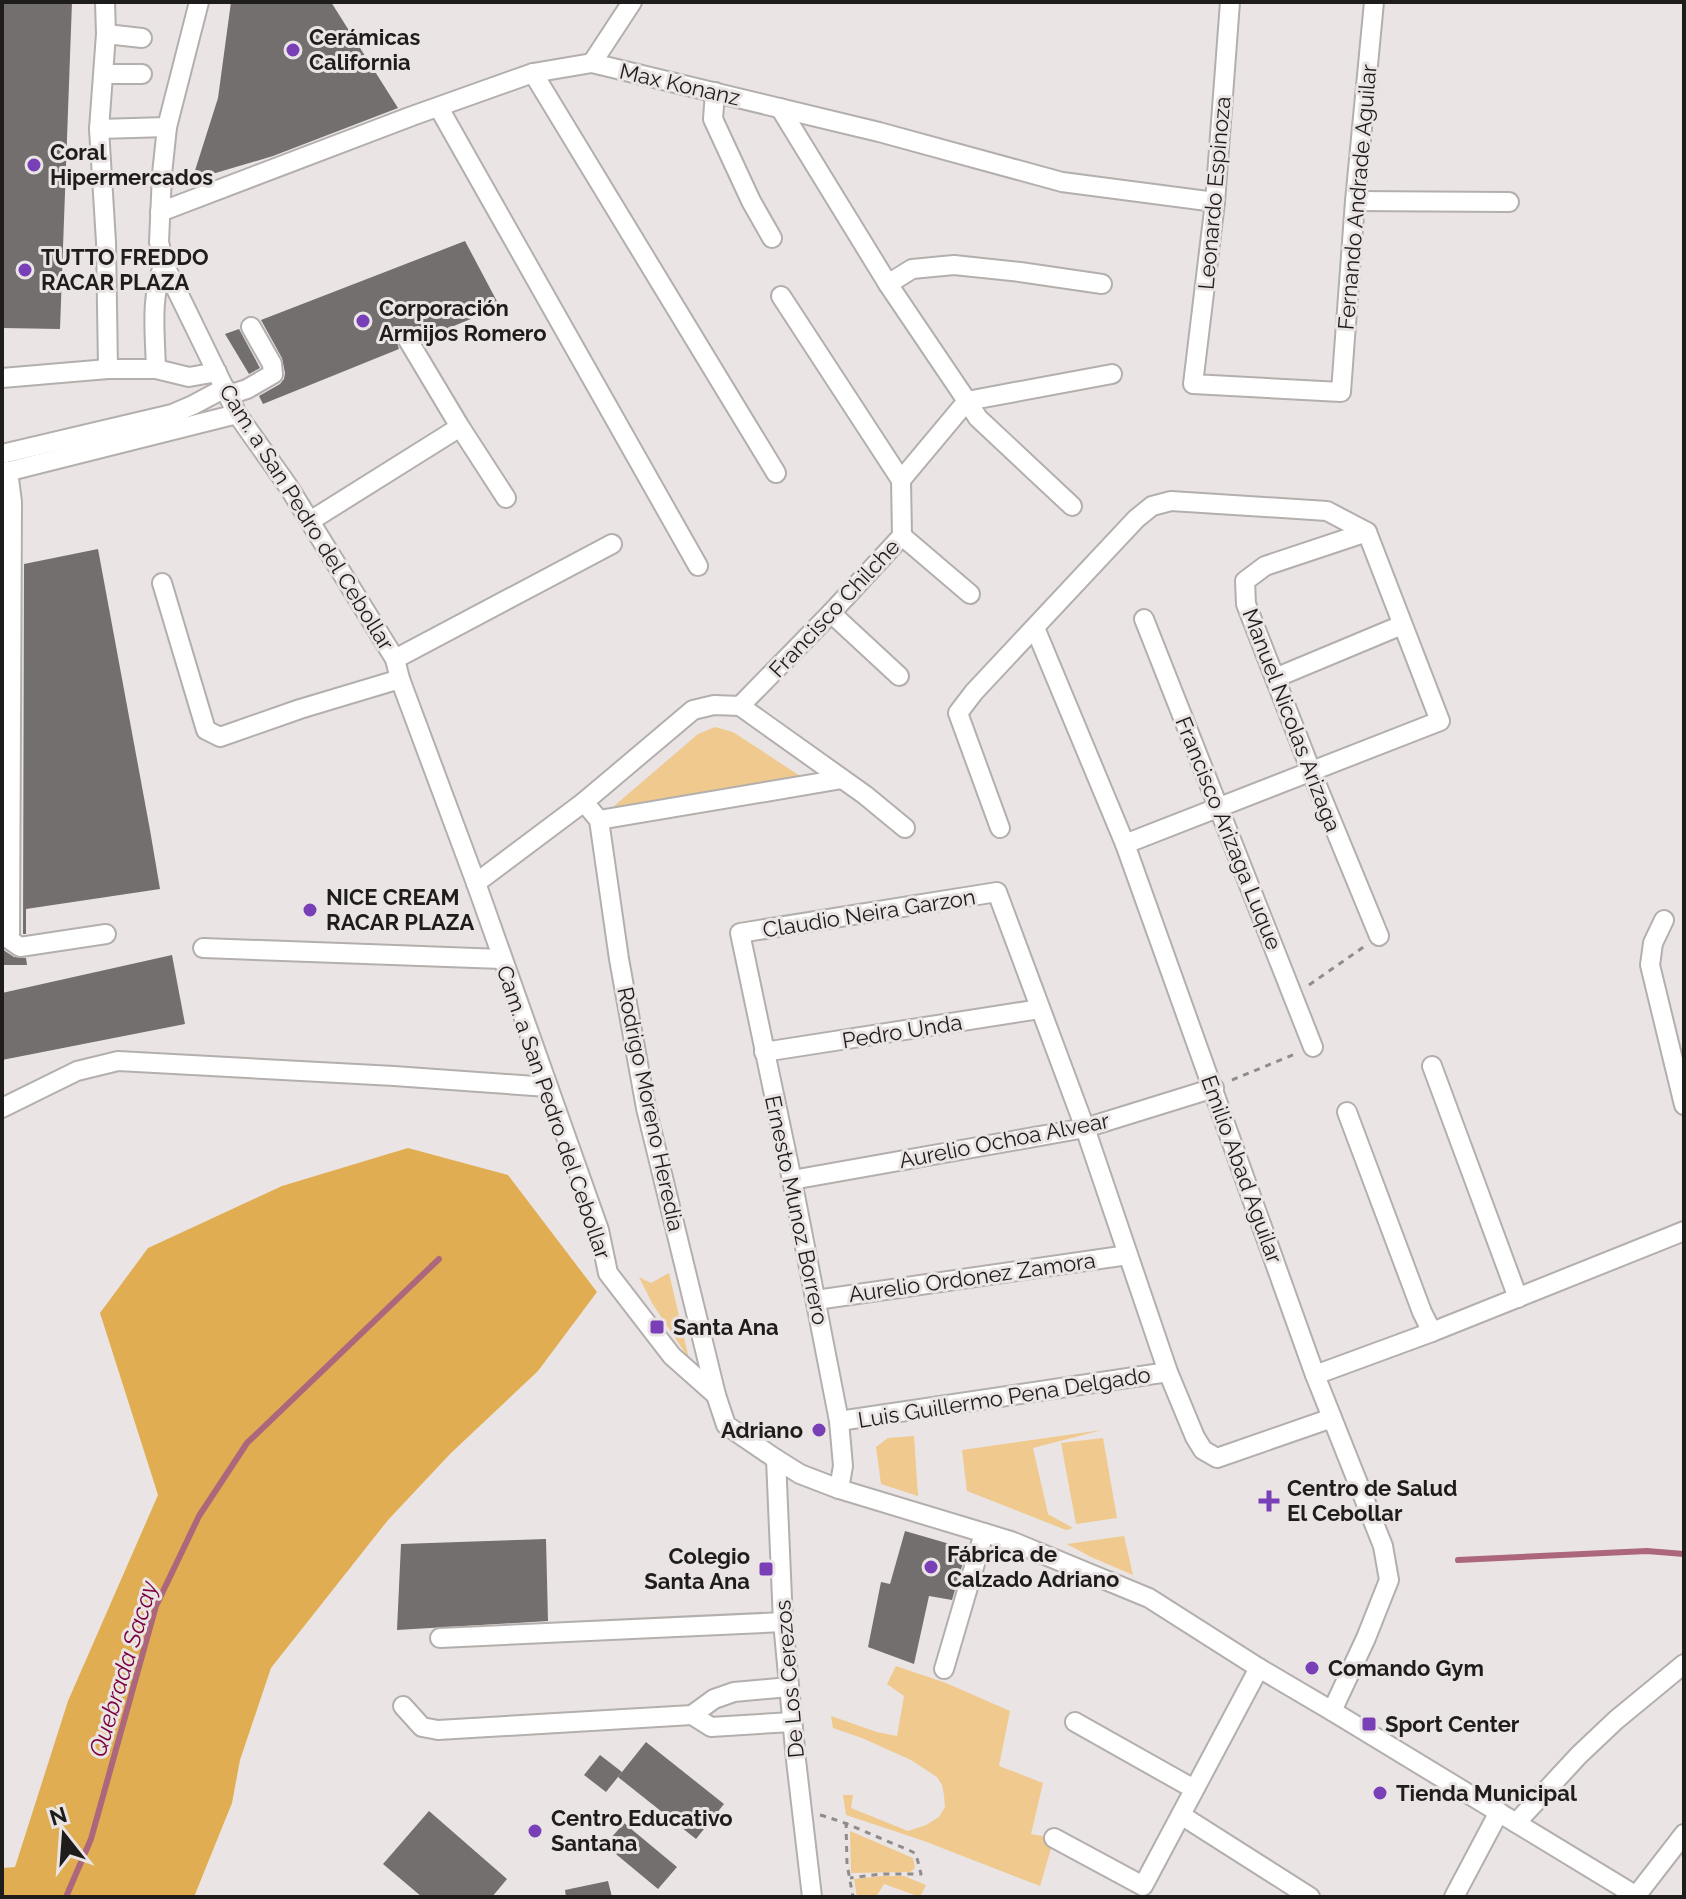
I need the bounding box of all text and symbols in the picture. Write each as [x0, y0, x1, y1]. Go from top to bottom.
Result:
place label: Cerámicas California [309, 24, 420, 75]
marker: Cerámicas California [284, 41, 302, 59]
street label: Max Konanz [617, 58, 743, 111]
street label: Fernando Andrade Aguilar [1332, 63, 1382, 331]
street label: Leonardo Espinoza [1193, 95, 1235, 291]
place label: Coral Hipermercados [50, 139, 213, 190]
marker: Coral Hipermercados [25, 156, 43, 174]
place label: TUTTO FREDDO RACAR PLAZA [41, 244, 209, 295]
marker: TUTTO FREDDO RACAR PLAZA [16, 261, 34, 279]
place label: Corporación Armijos Romero [379, 295, 547, 346]
marker: Corporación Armijos Romero [354, 312, 372, 330]
street label: Cam. a San Pedro del Cebollar [214, 379, 400, 655]
street label: Francisco Chilche [763, 534, 905, 682]
street label: Manuel Nicolas Arizaga [1237, 605, 1347, 835]
street label: Francisco Arizaga Luque [1170, 713, 1288, 953]
street label: Claudio Neira Garzon [761, 883, 977, 943]
place label: NICE CREAM RACAR PLAZA [326, 884, 475, 935]
marker: NICE CREAM RACAR PLAZA [301, 901, 319, 919]
street label: Cam. a San Pedro del Cebollar [491, 962, 617, 1262]
street label: Rodrigo Moreno Heredia [612, 984, 690, 1234]
street label: Pedro Unda [840, 1009, 964, 1053]
street label: Emilio Abad Aguilar [1196, 1072, 1288, 1267]
street label: Ernesto Munoz Borrero [760, 1093, 834, 1327]
street label: Aurelio Ochoa Alvear [897, 1107, 1111, 1173]
street label: Aurelio Ordonez Zamora [847, 1247, 1097, 1307]
place label: Santa Ana [673, 1314, 779, 1340]
marker: Santa Ana [648, 1318, 666, 1336]
street label: Luis Guillermo Pena Delgado [856, 1361, 1152, 1433]
place label: Adriano [721, 1417, 803, 1443]
marker: Adriano [810, 1421, 828, 1439]
place label: Centro de Salud El Cebollar [1287, 1475, 1457, 1526]
marker: Centro de Salud El Cebollar [1258, 1490, 1280, 1512]
place label: Fábrica de Calzado Adriano [947, 1541, 1119, 1592]
place label: Colegio Santa Ana [644, 1543, 750, 1594]
marker: Fábrica de Calzado Adriano [922, 1558, 940, 1576]
marker: Colegio Santa Ana [757, 1560, 775, 1578]
water label: Quebrada Sacay [83, 1576, 164, 1760]
street label: De Los Cerezos [769, 1599, 809, 1759]
place label: Comando Gym [1328, 1655, 1484, 1681]
marker: Comando Gym [1303, 1659, 1321, 1677]
place label: Sport Center [1385, 1711, 1520, 1737]
marker: Sport Center [1360, 1715, 1378, 1733]
place label: Tienda Municipal [1396, 1780, 1578, 1806]
marker: Tienda Municipal [1371, 1784, 1389, 1802]
north arrow [24, 1795, 104, 1875]
text: N [46, 1801, 70, 1831]
place label: Centro Educativo Santana [551, 1805, 733, 1856]
marker: Centro Educativo Santana [526, 1822, 544, 1840]

